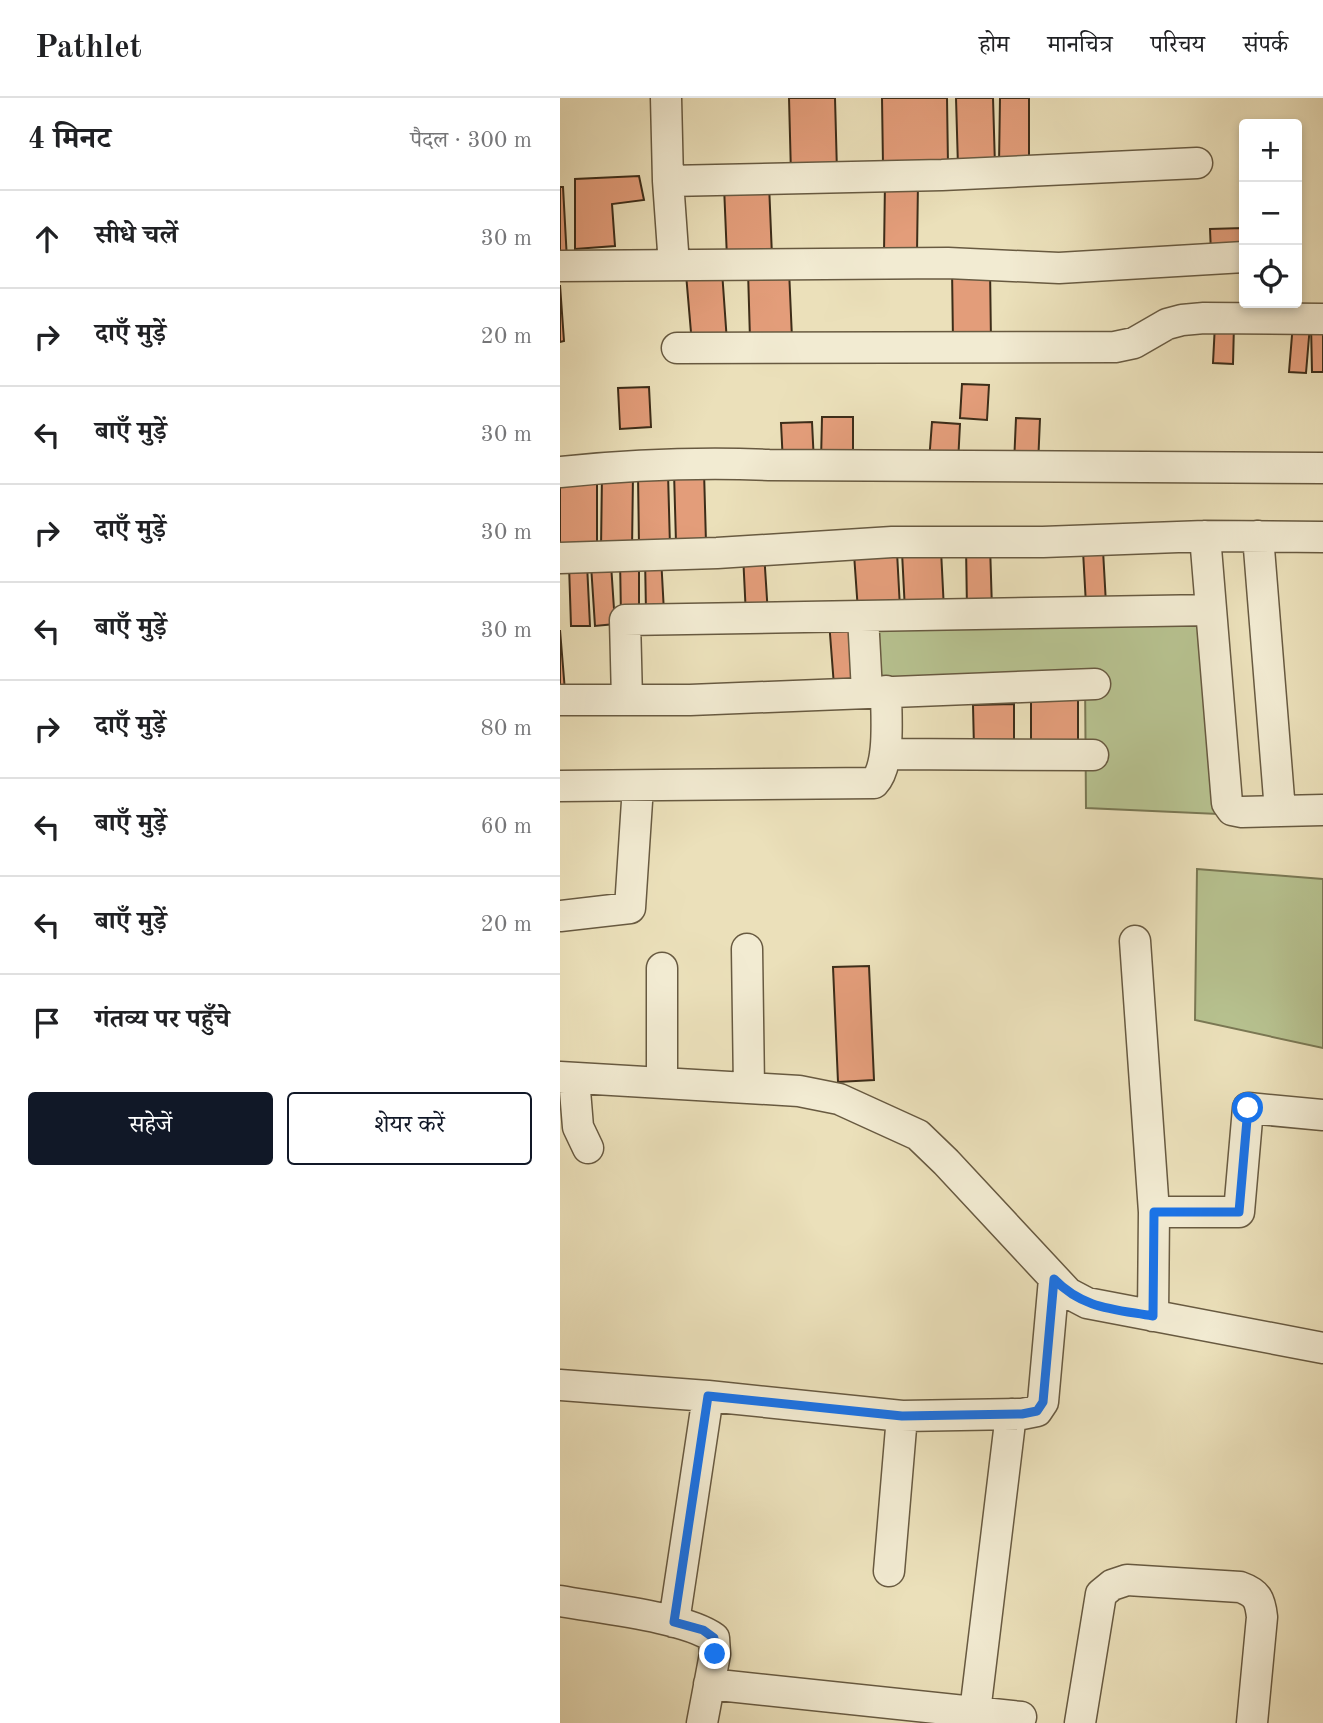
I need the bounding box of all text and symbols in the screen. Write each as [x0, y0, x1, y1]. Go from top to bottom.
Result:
text: Pathlet [35, 32, 142, 65]
text: होम [979, 34, 1009, 58]
text: मानचित्र [1047, 34, 1113, 58]
text: परिचय [1151, 34, 1205, 58]
text: संपर्क [1243, 34, 1288, 58]
map controls [1239, 119, 1302, 308]
button: + [1239, 119, 1302, 182]
text: 4 मिनट [28, 125, 111, 155]
text: पैदल · 300 m [410, 129, 532, 152]
button: − [1239, 182, 1302, 245]
icon: ahead [28, 220, 66, 258]
text: सीधे चलें [95, 223, 178, 249]
text: 30 m [481, 227, 532, 250]
button: locate [1239, 245, 1302, 308]
icon: right [28, 318, 66, 356]
text: दाएँ मुड़ें [95, 321, 166, 347]
text: 20 m [481, 325, 532, 348]
icon: left [28, 416, 66, 454]
text: बाएँ मुड़ें [95, 419, 167, 445]
text: 30 m [481, 423, 532, 446]
icon: right [28, 514, 66, 552]
text: दाएँ मुड़ें [95, 517, 166, 543]
text: 30 m [481, 521, 532, 544]
icon: left [28, 612, 66, 650]
text: बाएँ मुड़ें [95, 615, 167, 641]
text: 30 m [481, 619, 532, 642]
icon: right [28, 710, 66, 748]
text: दाएँ मुड़ें [95, 713, 166, 739]
text: 80 m [481, 717, 532, 740]
icon: left [28, 808, 66, 846]
text: बाएँ मुड़ें [95, 811, 167, 837]
text: 60 m [481, 815, 532, 838]
icon: left [28, 906, 66, 944]
text: बाएँ मुड़ें [95, 909, 167, 935]
text: 20 m [481, 913, 532, 936]
icon: arrive [28, 1004, 66, 1042]
text: गंतव्य पर पहुँचे [95, 1007, 230, 1033]
button: सहेजें [28, 1092, 273, 1165]
button: शेयर करें [287, 1092, 532, 1165]
route start [1232, 1092, 1263, 1123]
route end [699, 1638, 730, 1669]

